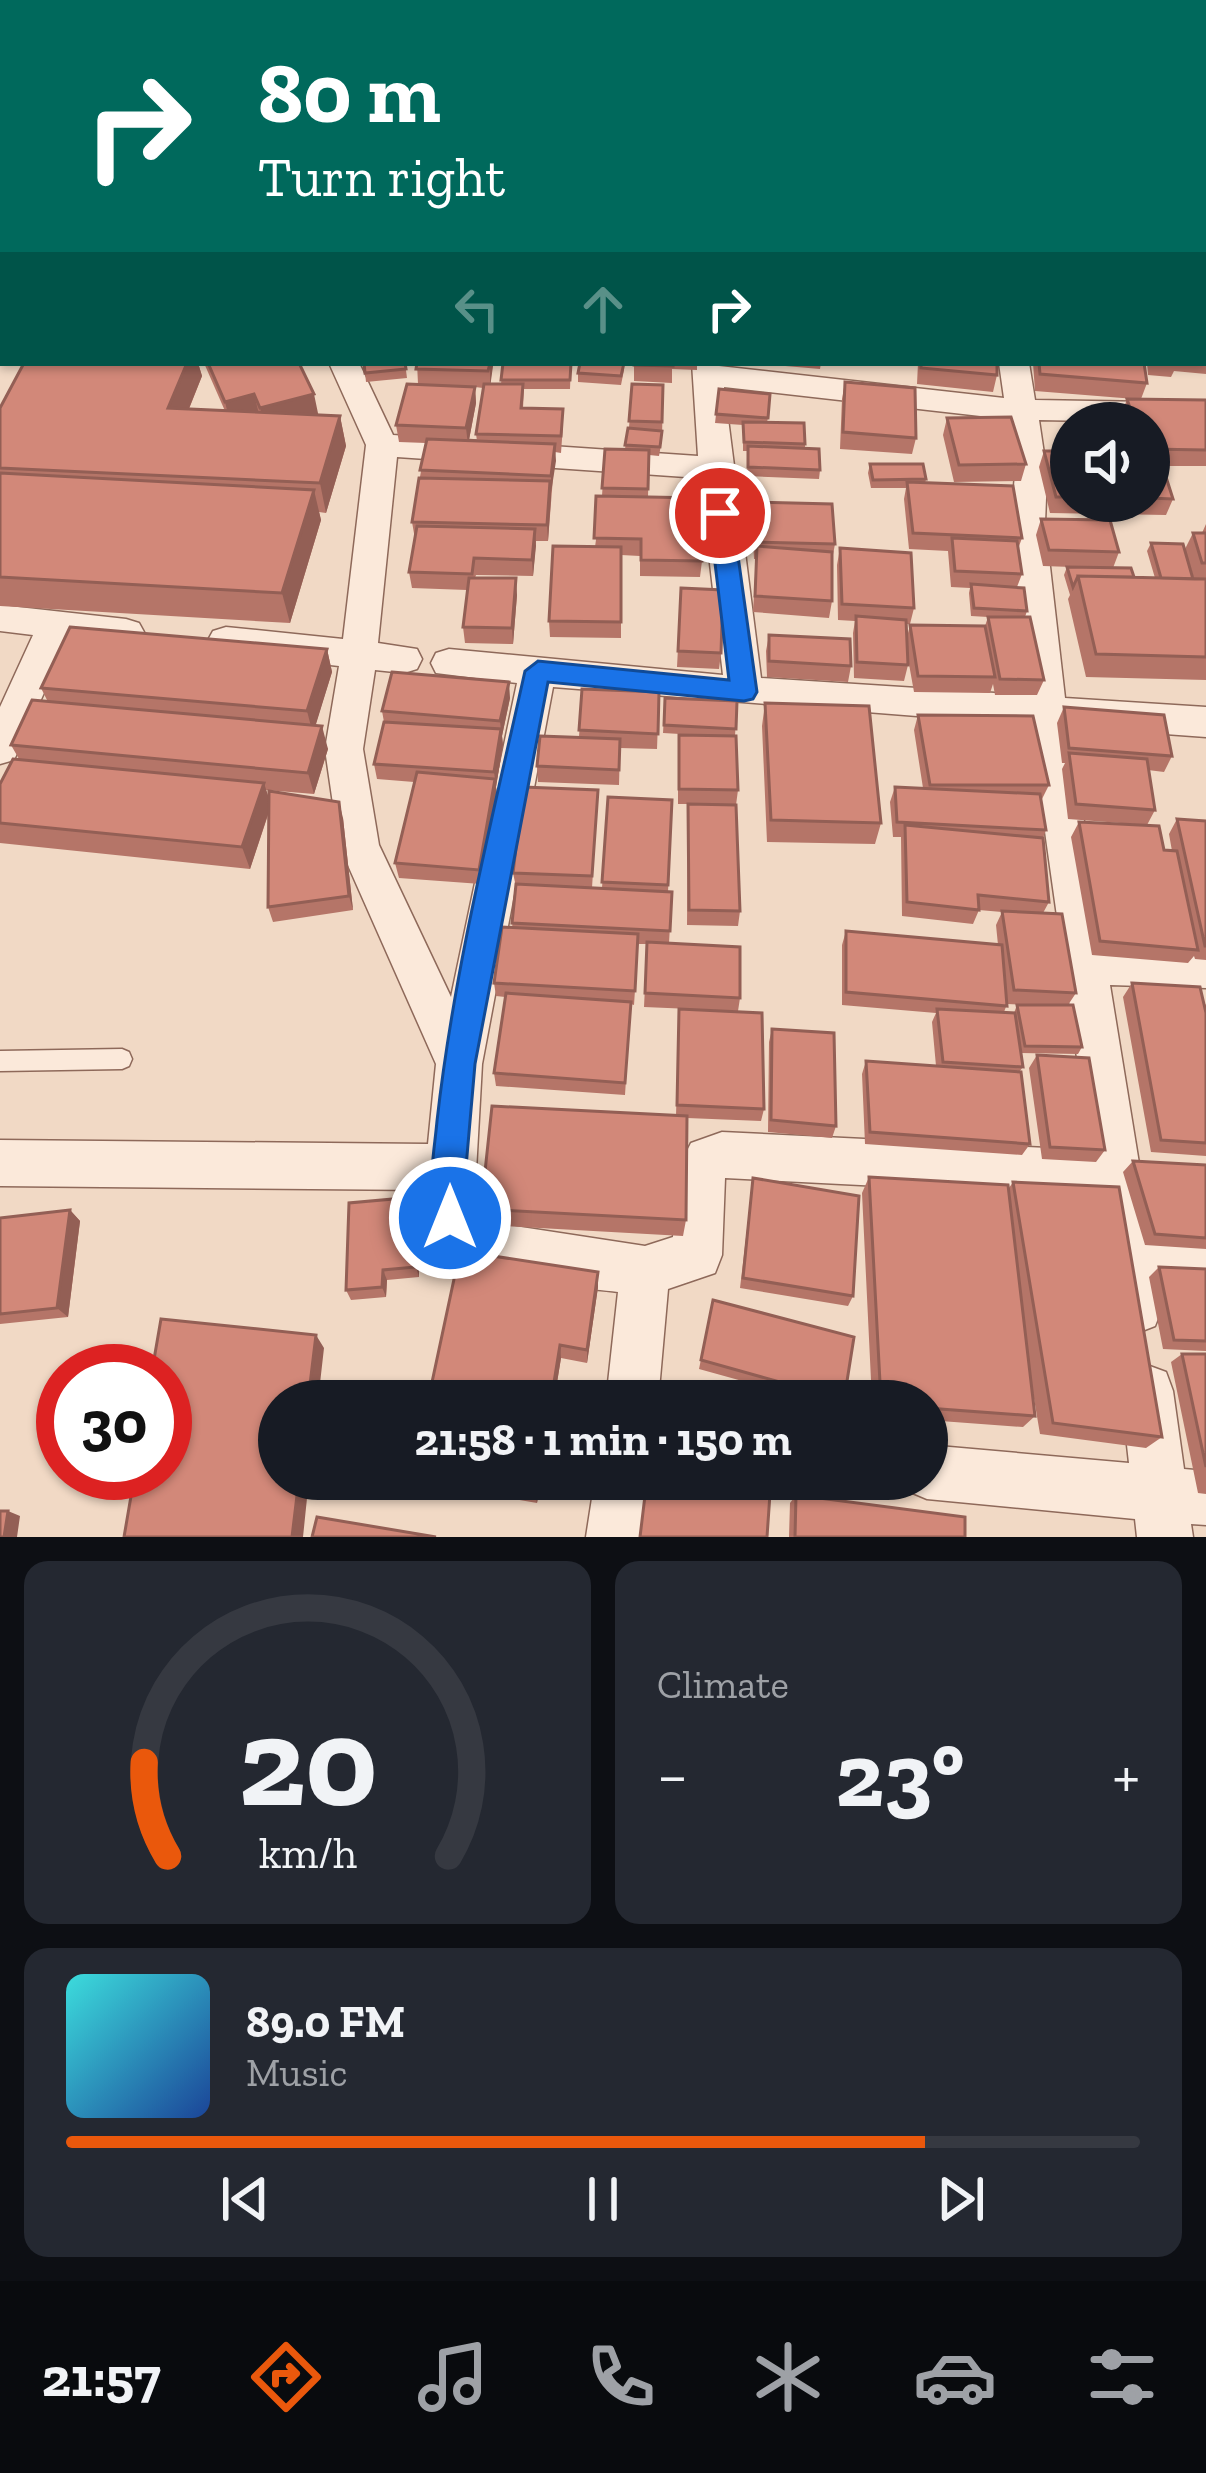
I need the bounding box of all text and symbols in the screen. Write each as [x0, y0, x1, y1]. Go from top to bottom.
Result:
text: 80 m [258, 43, 441, 144]
icon: right [60, 48, 216, 204]
text: Turn right [258, 145, 505, 210]
icon: left [444, 276, 510, 342]
icon: ahead [570, 276, 636, 342]
icon: right [696, 276, 762, 342]
map controls [1050, 402, 1170, 522]
button: sound [1050, 402, 1170, 522]
pin [669, 462, 771, 564]
icon: arrive [687, 480, 753, 546]
position arrow [387, 1155, 513, 1281]
speed limit sign: 30 [36, 1344, 192, 1500]
text: 21:58 · 1 min · 150 m [414, 1413, 792, 1467]
text: Climate [657, 1661, 789, 1708]
text: 20 [238, 1687, 377, 1837]
text: 23° [836, 1721, 965, 1829]
text: − [657, 1736, 688, 1815]
text: + [1112, 1736, 1140, 1815]
text: km/h [259, 1827, 356, 1878]
text: 89.0 FM [246, 1995, 405, 2049]
text: Music [246, 2049, 348, 2096]
icon: previous [212, 2166, 278, 2232]
icon: pause [570, 2166, 636, 2232]
icon: next [928, 2166, 994, 2232]
icon: directions [244, 2335, 328, 2419]
icon: music [411, 2335, 495, 2419]
icon: phone [579, 2335, 663, 2419]
icon: climate [746, 2335, 830, 2419]
icon: car [913, 2335, 997, 2419]
icon: filters [1080, 2335, 1164, 2419]
text: 21:57 [42, 2345, 161, 2410]

